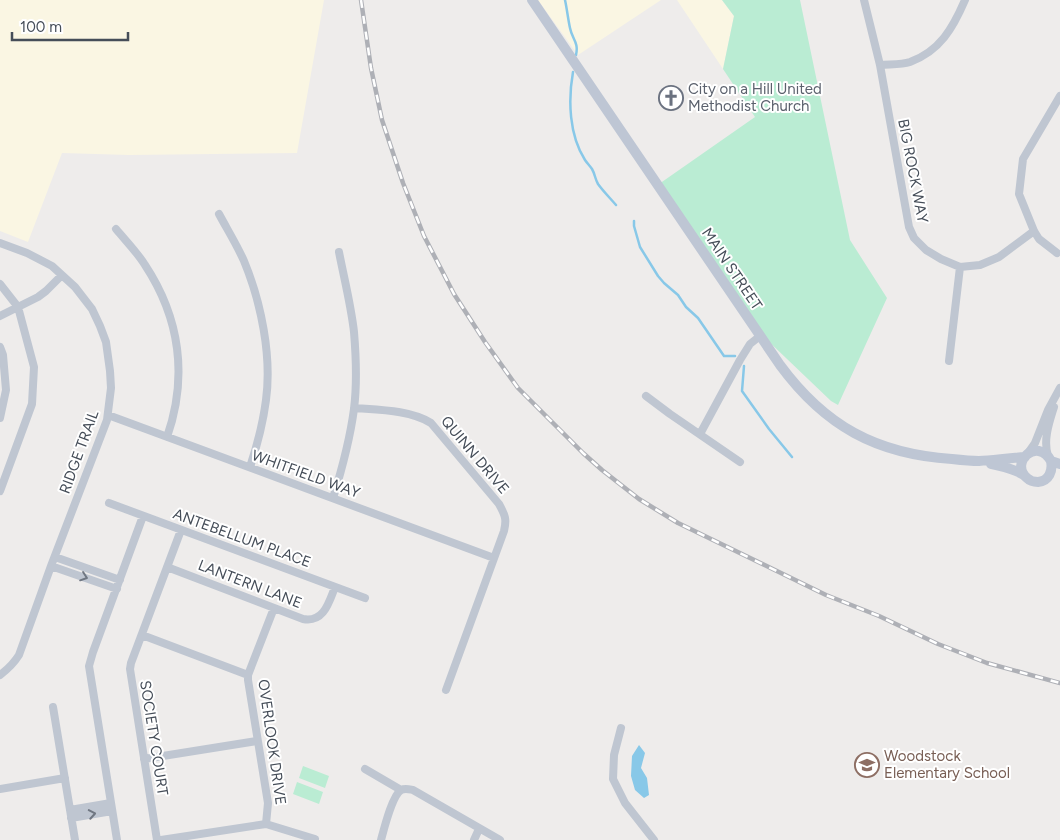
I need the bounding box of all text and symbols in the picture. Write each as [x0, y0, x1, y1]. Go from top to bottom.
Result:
scale bar [12, 10, 129, 42]
text: 100 m [20, 18, 62, 36]
place label: City on a Hill United Methodist Church [688, 80, 822, 115]
church icon: City on a Hill United Methodist Church [658, 85, 684, 111]
street label: BIG ROCK WAY [894, 117, 932, 225]
street label: MAIN STREET [698, 225, 766, 314]
street label: RIDGE TRAIL [56, 408, 102, 496]
street label: QUINN DRIVE [437, 412, 513, 498]
street label: WHITFIELD WAY [249, 446, 363, 502]
street label: ANTEBELLUM PLACE [171, 505, 313, 571]
street label: LANTERN LANE [195, 556, 305, 612]
one-way arrow [79, 572, 88, 582]
street label: OVERLOOK DRIVE [254, 678, 290, 806]
street label: SOCIETY COURT [136, 679, 172, 798]
place label: Woodstock Elementary School [884, 747, 1010, 782]
school or university icon: Woodstock Elementary School [854, 752, 880, 778]
one-way arrow [87, 810, 96, 820]

